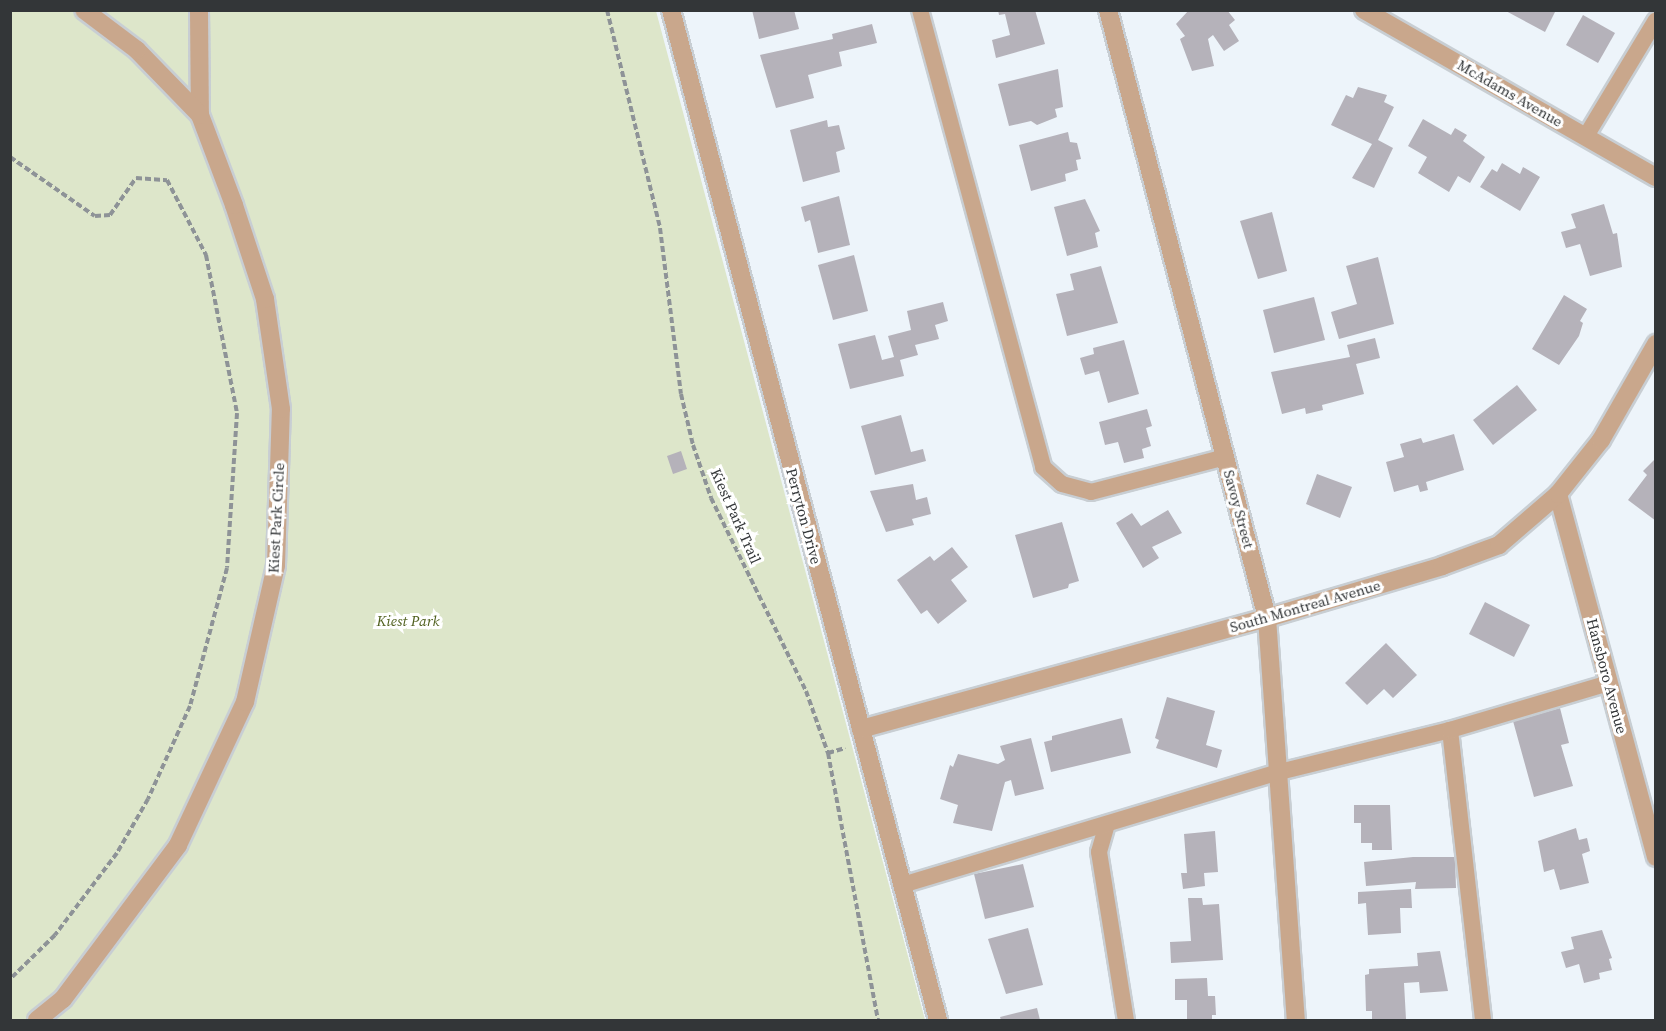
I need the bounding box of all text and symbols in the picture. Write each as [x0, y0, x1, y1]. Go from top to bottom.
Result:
street label: McAdams Avenue [1454, 56, 1566, 130]
street label: Kiest Park Circle [264, 462, 288, 574]
street label: Kiest Park Trail [707, 465, 765, 567]
street label: Perryton Drive [783, 466, 825, 566]
street label: Savoy Street [1220, 468, 1258, 550]
street label: South Montreal Avenue [1228, 576, 1382, 636]
park label: Kiest Park [376, 612, 440, 630]
street label: Hansboro Avenue [1583, 616, 1631, 736]

